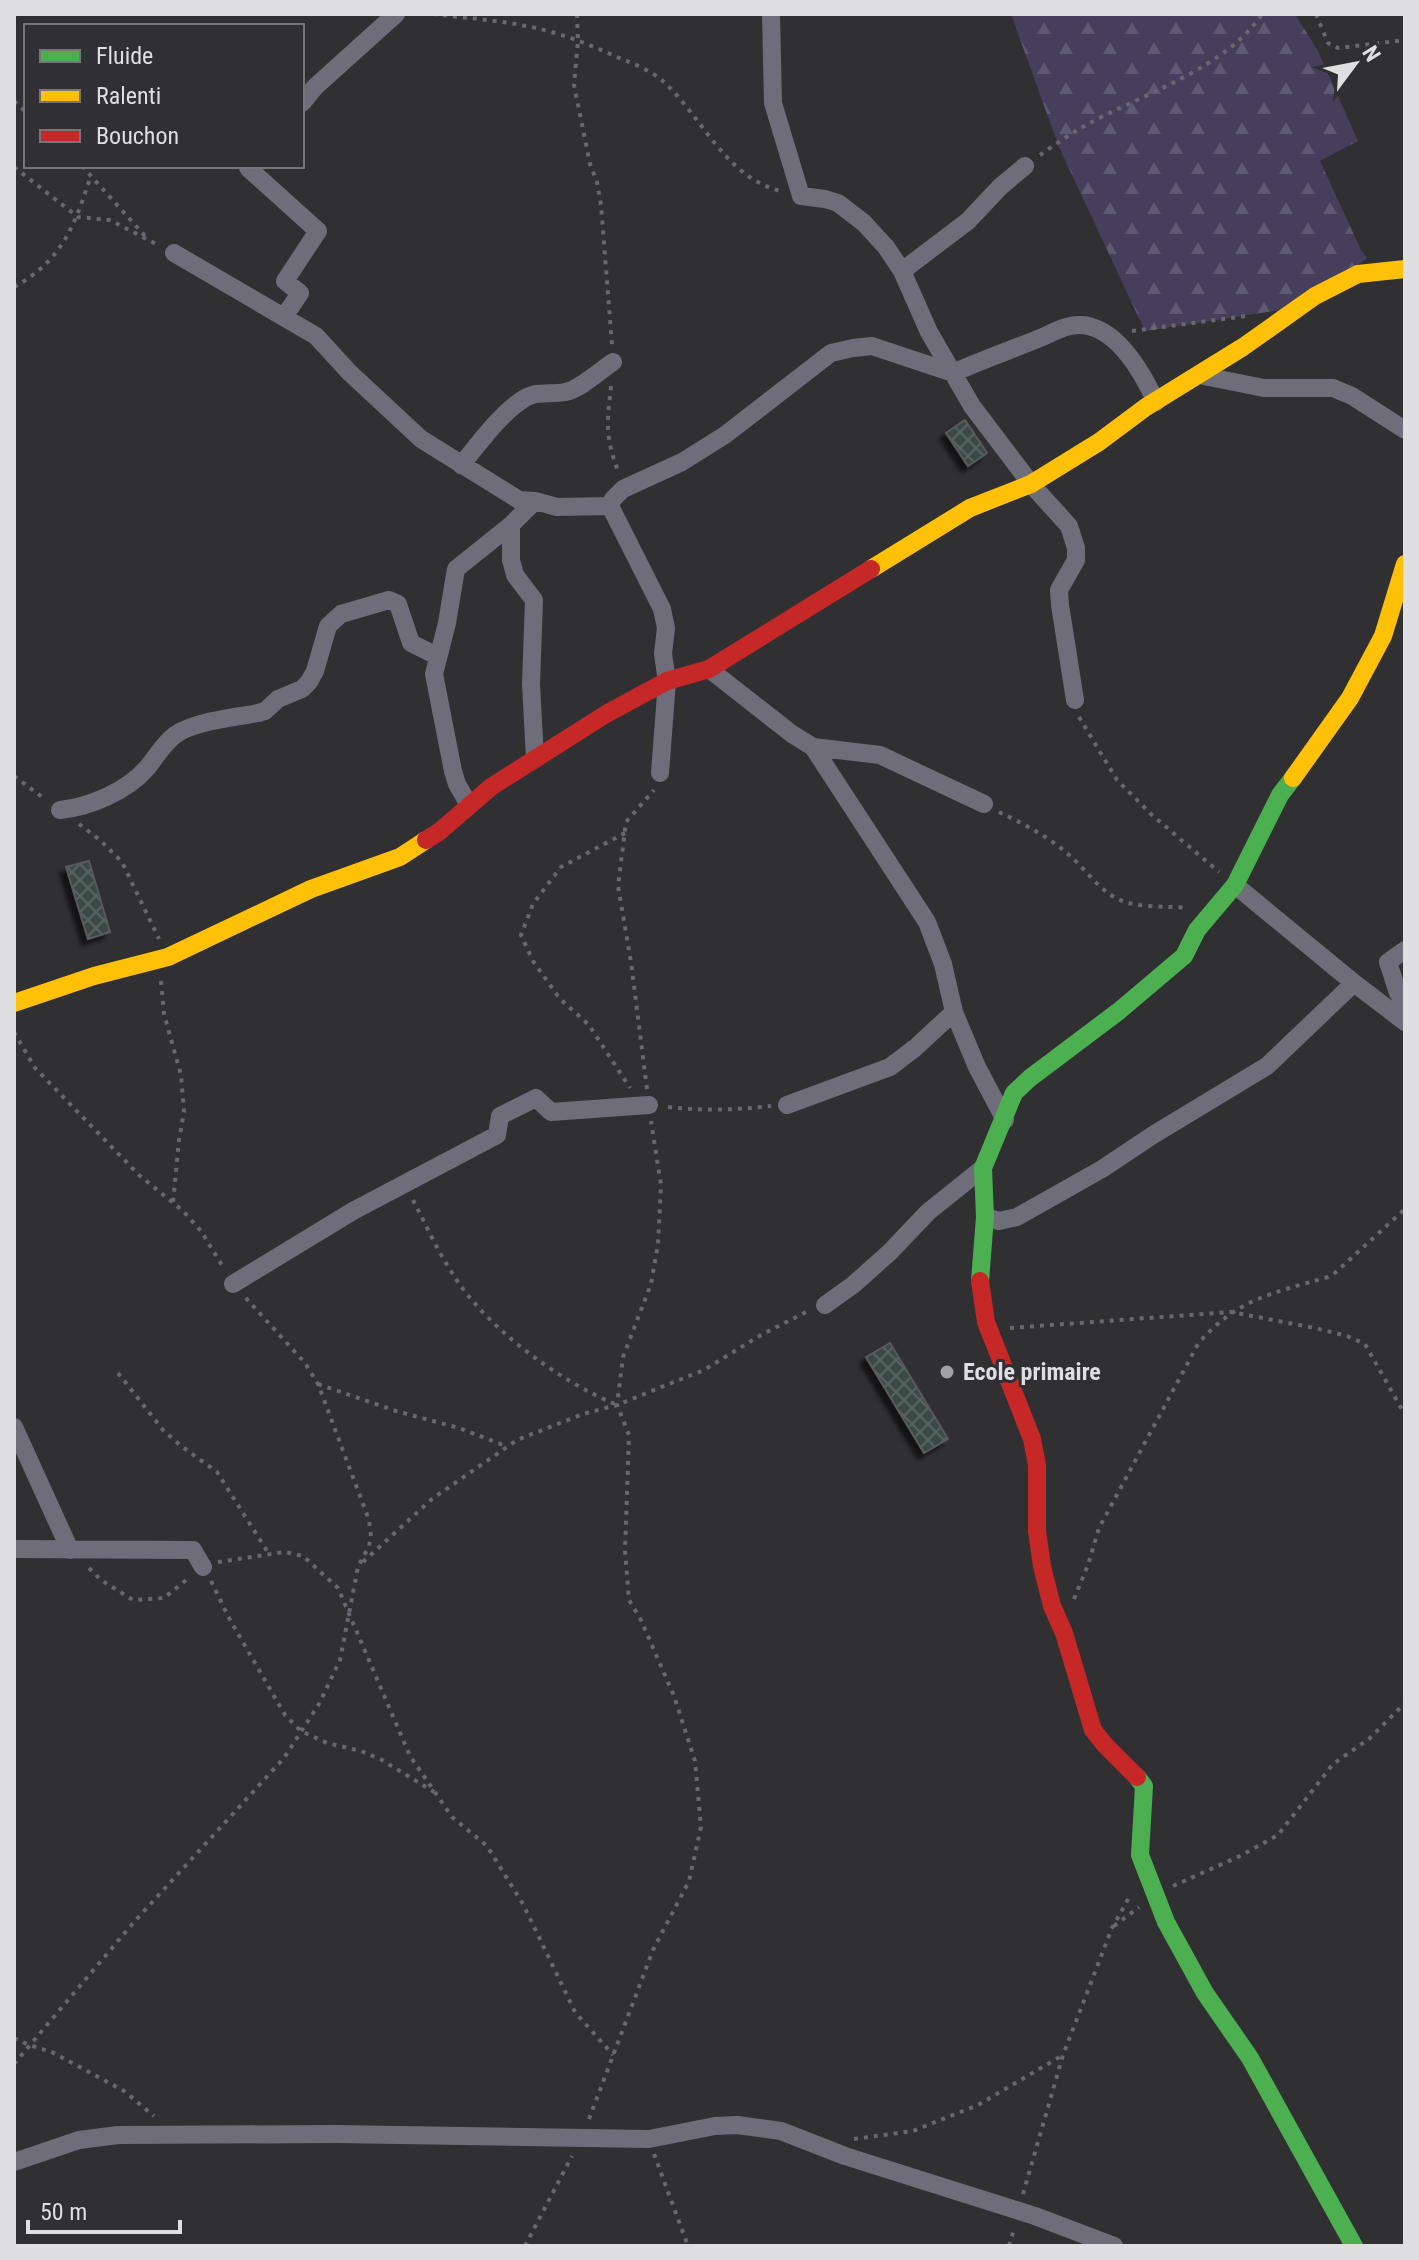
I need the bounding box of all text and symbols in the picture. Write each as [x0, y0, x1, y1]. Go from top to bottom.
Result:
legend [24, 24, 304, 168]
north arrow [1315, 24, 1395, 104]
text: N [1357, 41, 1386, 66]
text: Fluide [96, 42, 153, 70]
text: Ralenti [96, 82, 161, 110]
text: Bouchon [96, 122, 179, 150]
place label: Ecole primaire [963, 1358, 1101, 1386]
marker: Ecole primaire [938, 1363, 956, 1381]
scale bar [28, 2184, 180, 2234]
text: 50 m [40, 2198, 87, 2226]

